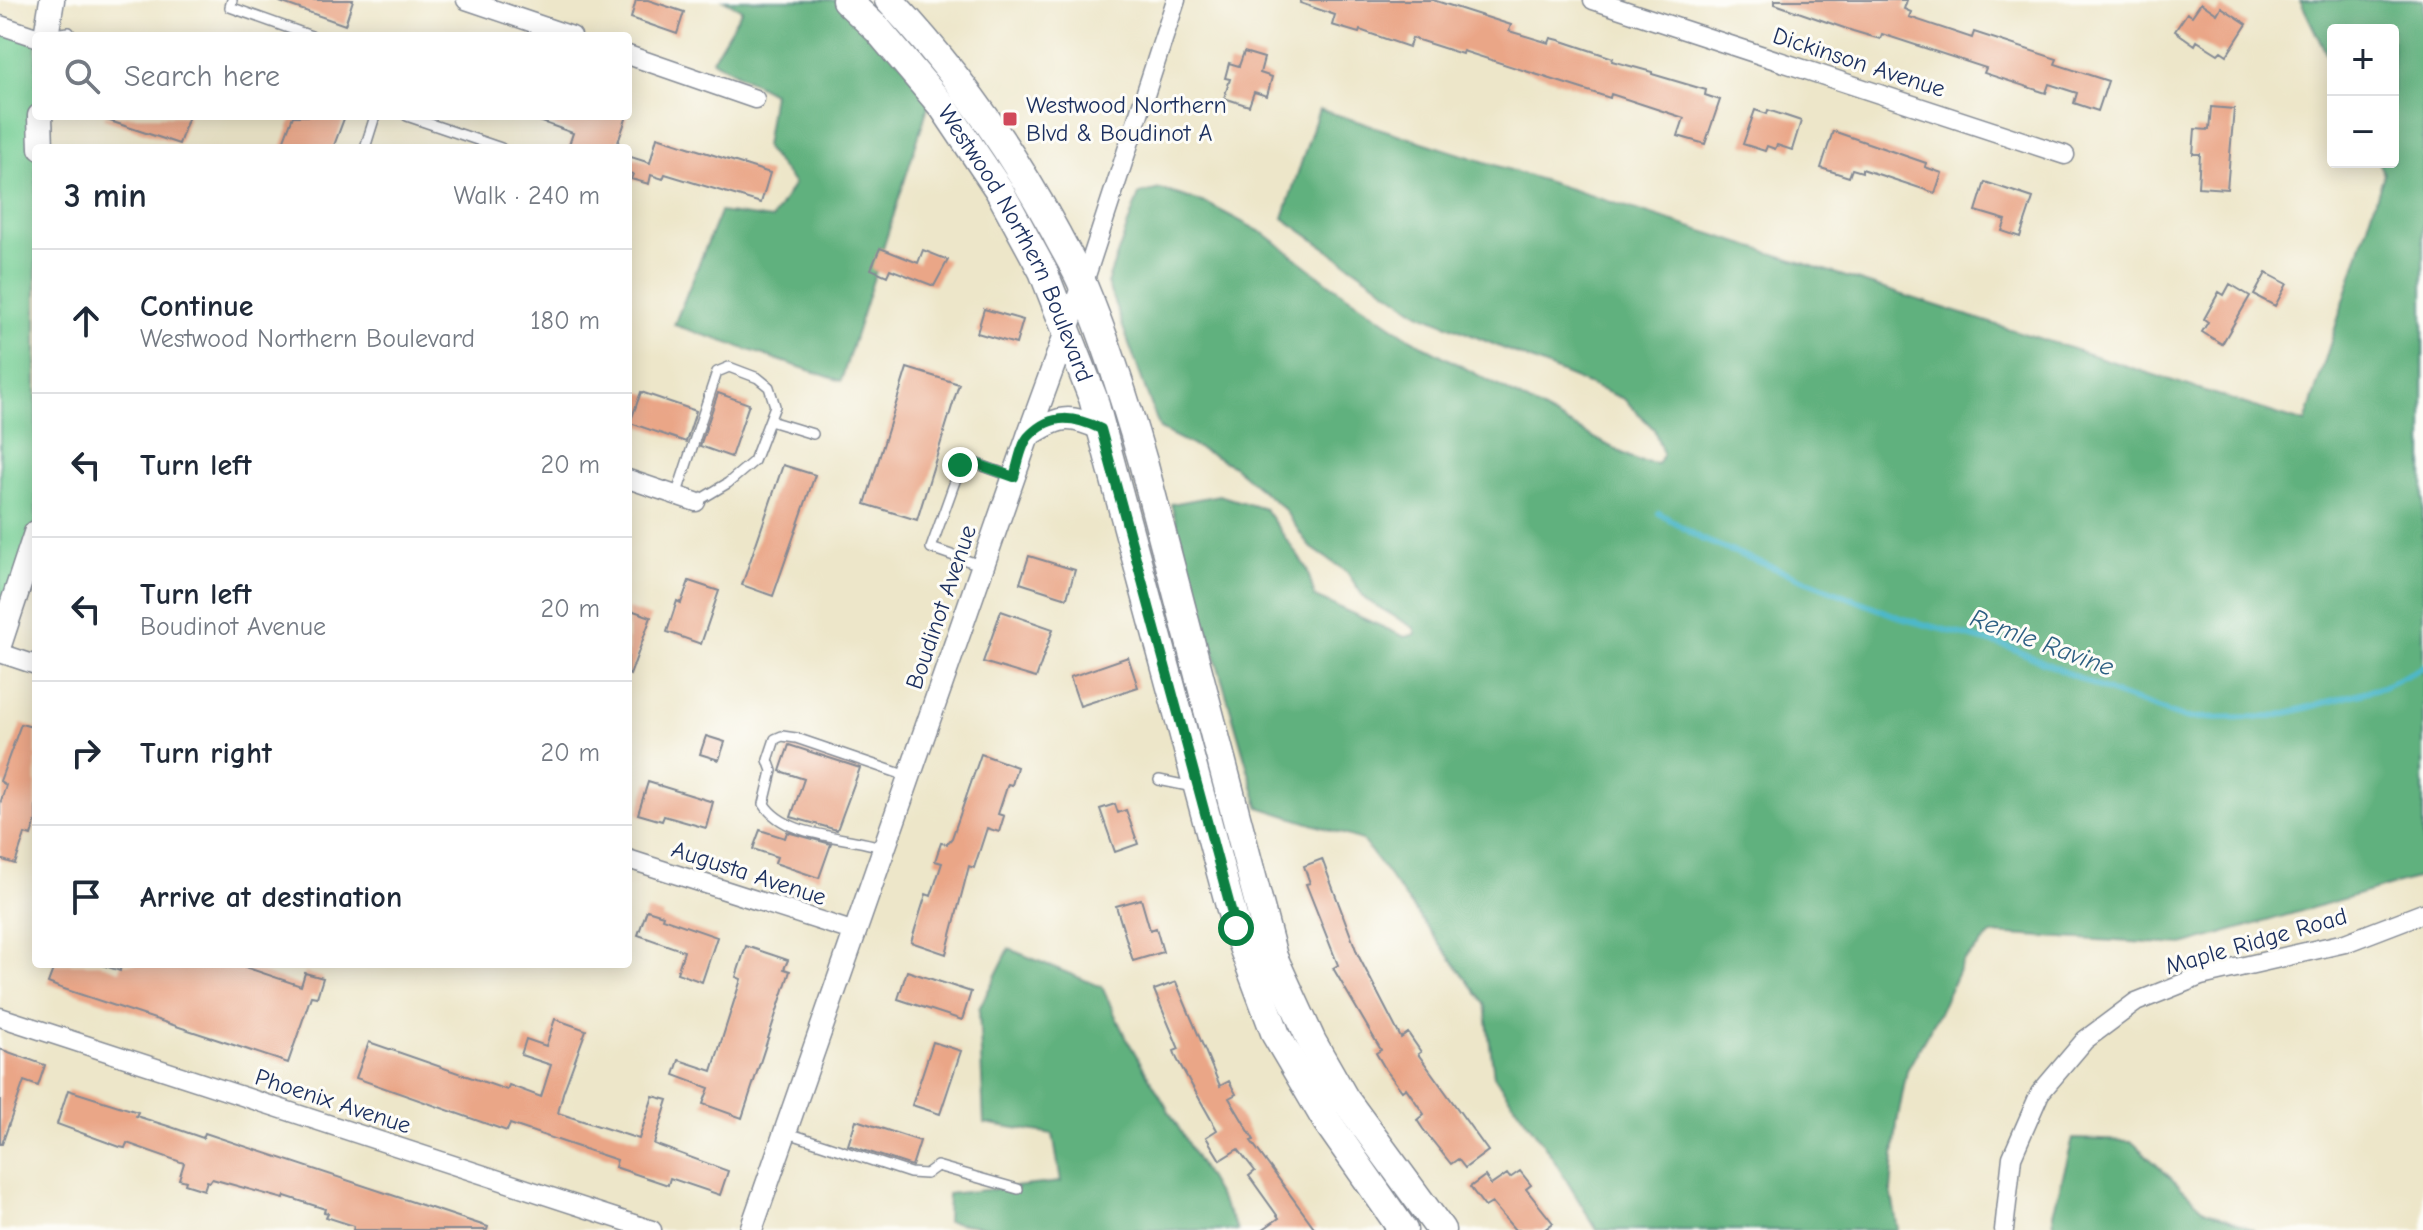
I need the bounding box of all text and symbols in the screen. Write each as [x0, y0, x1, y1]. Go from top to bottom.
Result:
street label: Dickinson Avenue [1769, 21, 1949, 103]
map controls [2327, 24, 2399, 168]
button: + [2327, 24, 2399, 96]
search box [32, 32, 632, 120]
icon: search [60, 54, 104, 98]
text: Search here [124, 59, 280, 94]
place label: Westwood Northern Blvd & Boudinot A [1026, 91, 1227, 147]
button: − [2327, 96, 2399, 168]
street label: Westwood Northern Boulevard [932, 100, 1099, 386]
marker: Westwood Northern Blvd & Boudinot A [1001, 110, 1019, 128]
text: 3 min [64, 176, 147, 216]
text: Walk · 240 m [454, 181, 600, 211]
text: Continue [140, 289, 254, 324]
icon: ahead [64, 299, 108, 343]
text: 180 m [530, 306, 600, 336]
text: Westwood Northern Boulevard [140, 324, 475, 354]
icon: left [64, 443, 108, 487]
route end [942, 447, 978, 483]
text: Turn left [140, 448, 252, 483]
text: 20 m [540, 450, 600, 480]
street label: Boudinot Avenue [900, 521, 982, 693]
text: Turn left [140, 577, 252, 612]
icon: left [64, 587, 108, 631]
text: 20 m [540, 594, 600, 624]
water label: Remle Ravine [1966, 603, 2118, 683]
text: Boudinot Avenue [140, 612, 326, 642]
icon: right [64, 731, 108, 775]
text: Turn right [140, 736, 272, 771]
text: 20 m [540, 738, 600, 768]
street label: Augusta Avenue [668, 835, 830, 911]
icon: arrive [64, 875, 108, 919]
text: Arrive at destination [140, 880, 402, 915]
street label: Maple Ridge Road [2162, 902, 2350, 980]
route start [1218, 910, 1254, 946]
street label: Phoenix Avenue [252, 1063, 414, 1139]

